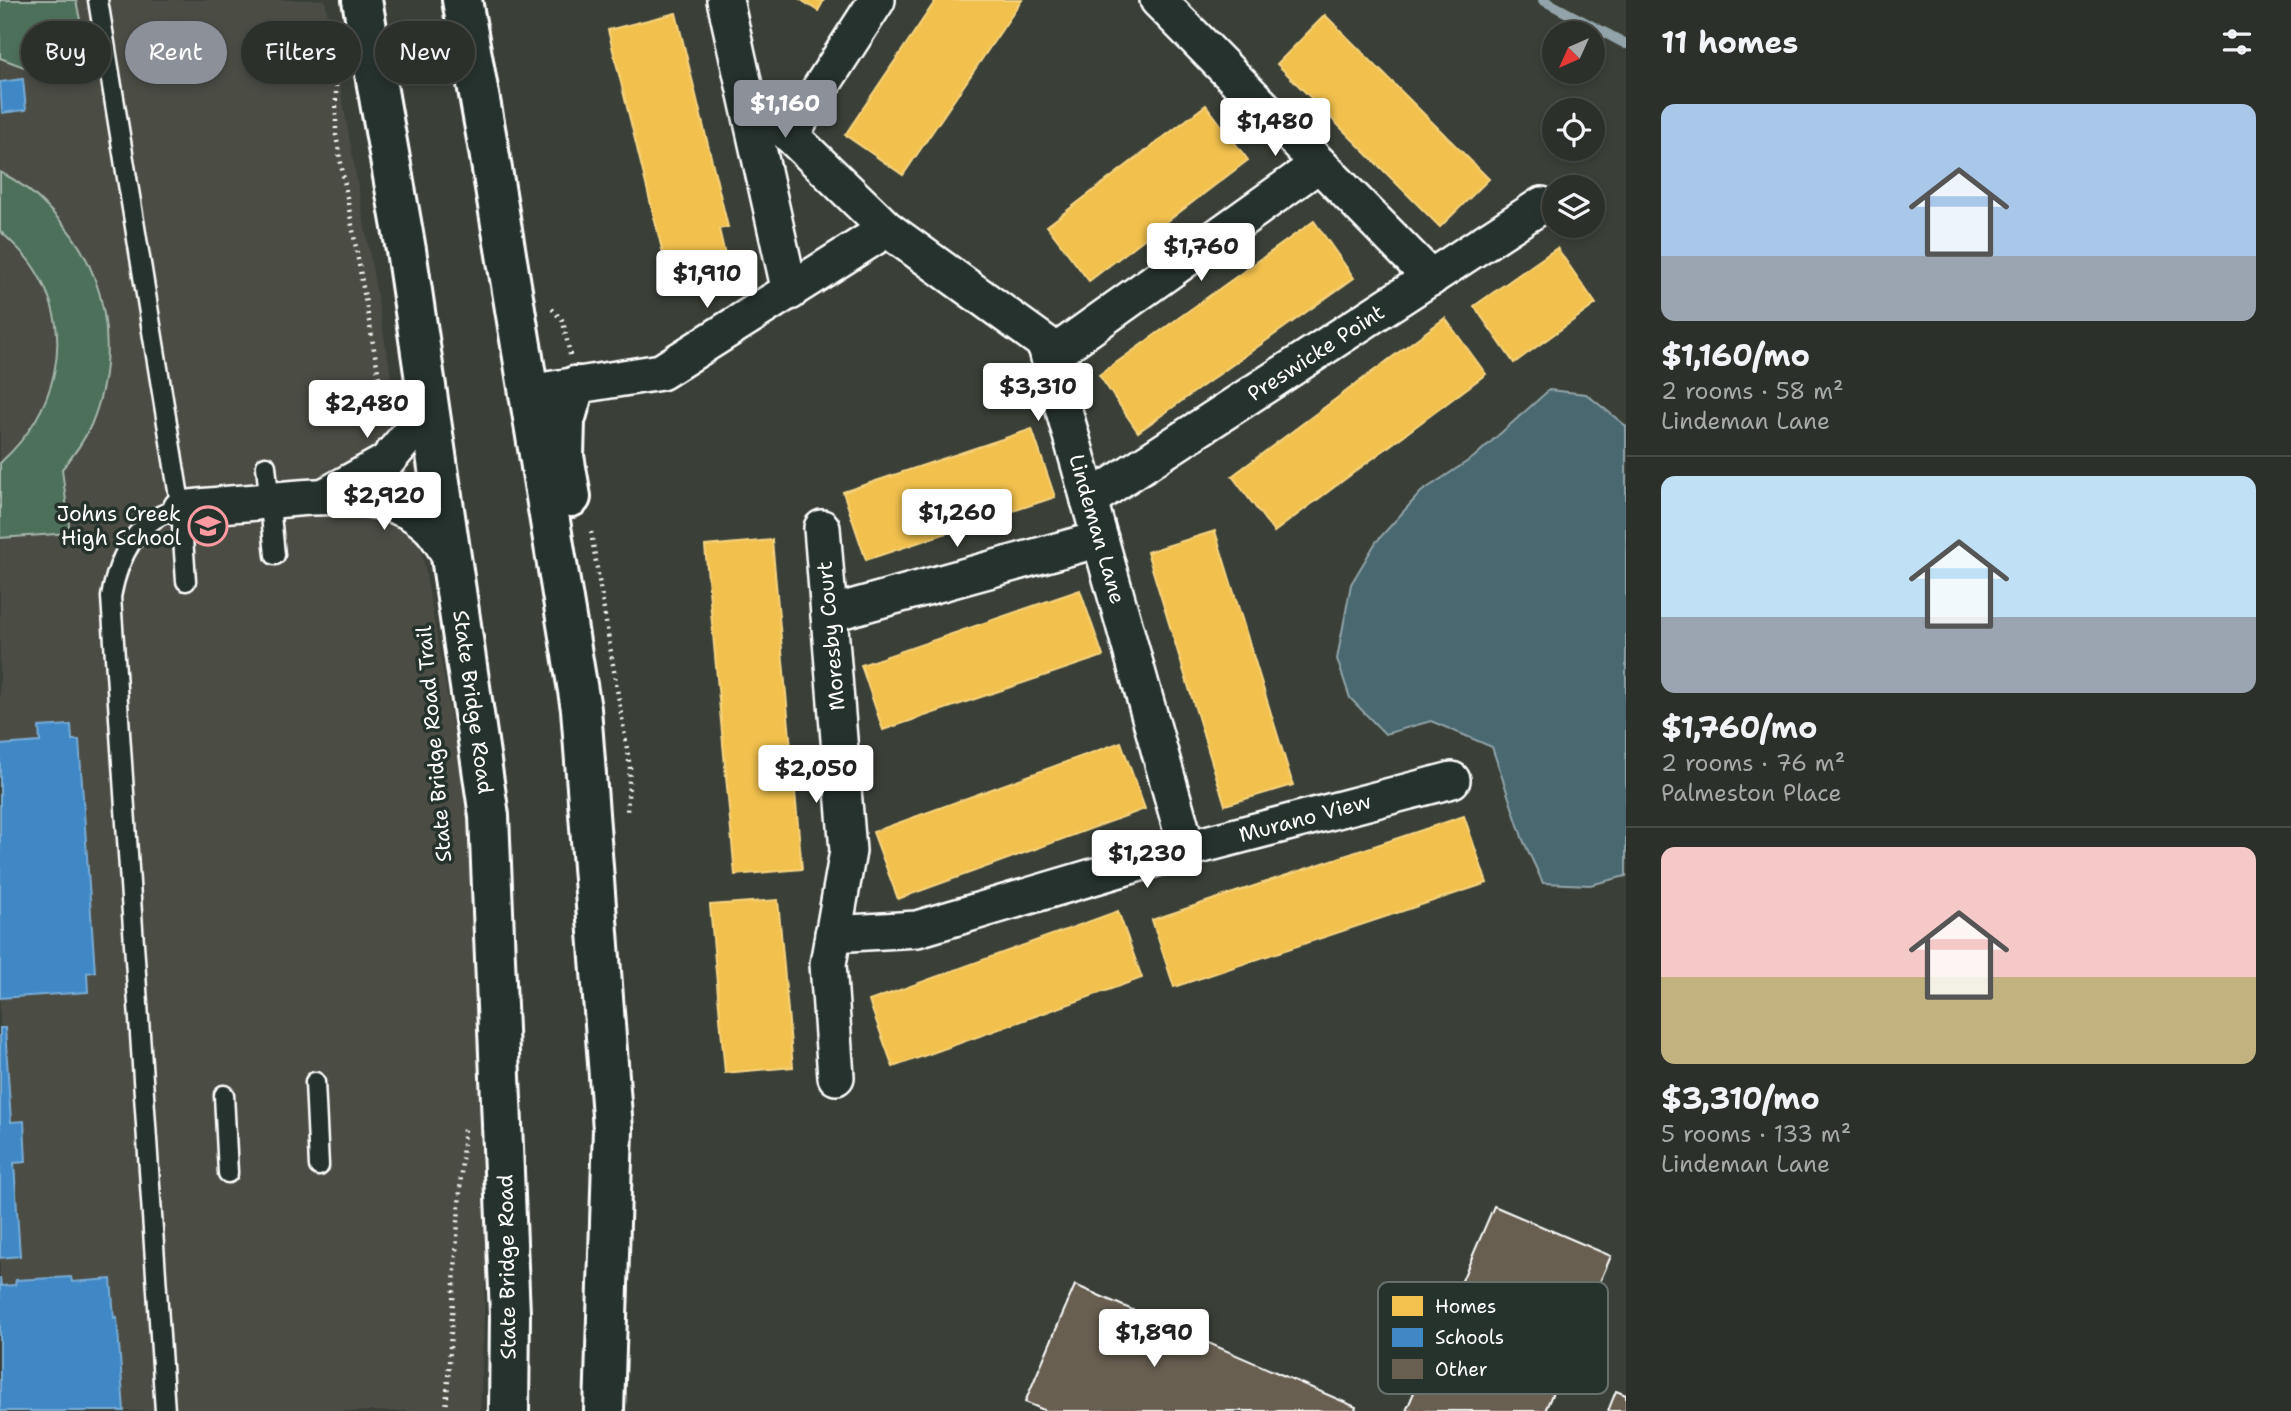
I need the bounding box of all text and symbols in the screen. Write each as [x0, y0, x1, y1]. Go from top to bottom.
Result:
chip: Buy [21, 21, 111, 84]
chip: Rent [125, 21, 227, 84]
chip: Filters [241, 21, 361, 84]
chip: New [375, 21, 475, 84]
north arrow [1542, 21, 1605, 84]
map controls [1542, 21, 1605, 238]
text: 11 homes [1661, 22, 1798, 63]
icon: filters [2218, 23, 2256, 61]
pin: $1,160 [728, 80, 842, 140]
text: $1,160 [750, 88, 820, 118]
button: locate [1542, 98, 1605, 161]
pin: $1,480 [1218, 99, 1332, 158]
text: $1,480 [1236, 106, 1314, 136]
icon: home [1896, 149, 2022, 275]
button: layers [1542, 175, 1605, 238]
pin: $1,760 [1144, 224, 1258, 283]
text: $1,760 [1163, 231, 1239, 261]
pin: $1,910 [650, 250, 764, 310]
text: $1,910 [672, 258, 742, 288]
street label: Preswicke Point [1242, 298, 1390, 408]
text: $1,160/mo [1661, 335, 1810, 376]
pin: $3,310 [981, 364, 1095, 423]
text: $3,310 [999, 371, 1077, 401]
text: 2 rooms · 58 m² [1661, 376, 1844, 406]
pin: $2,480 [310, 380, 424, 440]
text: $2,480 [325, 388, 409, 418]
text: Lindeman Lane [1661, 406, 1830, 436]
street label: Lindeman Lane [1062, 451, 1132, 607]
pin: $2,920 [327, 472, 441, 532]
text: $2,920 [343, 480, 425, 510]
pin: $1,260 [900, 490, 1014, 549]
text: $1,260 [918, 497, 996, 527]
place label: Johns Creek High School [57, 500, 182, 552]
school or university icon: Johns Creek High School [187, 505, 229, 547]
icon: home [1896, 521, 2022, 647]
street label: Moresby Court [811, 560, 851, 712]
street label: State Bridge Road [446, 608, 500, 796]
street label: State Bridge Road Trail [410, 624, 458, 863]
text: $1,760/mo [1661, 707, 1817, 748]
pin: $2,050 [759, 746, 873, 805]
text: 2 rooms · 76 m² [1661, 748, 1845, 778]
text: $2,050 [774, 753, 858, 783]
text: Palmeston Place [1661, 778, 1841, 808]
street label: Murano View [1236, 787, 1374, 849]
pin: $1,230 [1090, 830, 1204, 890]
text: $1,230 [1108, 838, 1186, 868]
icon: home [1896, 892, 2022, 1018]
text: $3,310/mo [1661, 1078, 1820, 1119]
text: 5 rooms · 133 m² [1661, 1119, 1851, 1149]
text: Lindeman Lane [1661, 1149, 1830, 1179]
street label: State Bridge Road [491, 1174, 523, 1360]
legend [1378, 1282, 1608, 1394]
text: Homes [1435, 1294, 1496, 1319]
pin: $1,890 [1097, 1310, 1211, 1369]
text: $1,890 [1115, 1317, 1193, 1347]
text: Schools [1435, 1325, 1504, 1350]
text: Other [1435, 1357, 1488, 1382]

